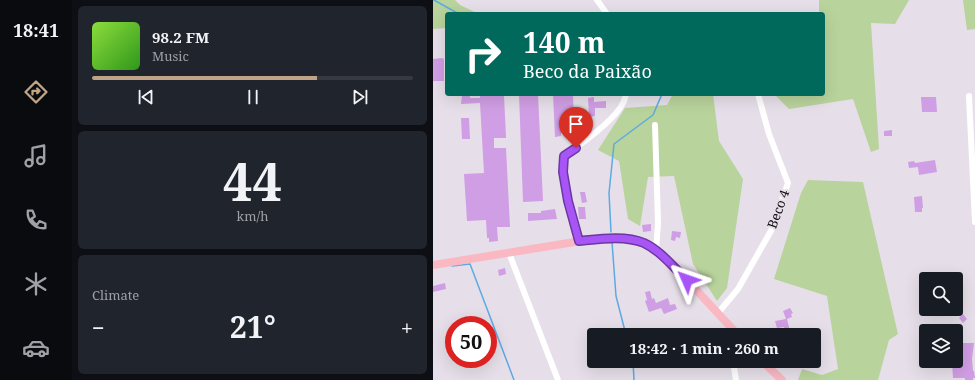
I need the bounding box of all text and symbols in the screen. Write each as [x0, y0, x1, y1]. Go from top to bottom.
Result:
text: 18:41 [13, 18, 59, 42]
text: 140 m [523, 23, 605, 61]
text: 98.2 FM [152, 27, 209, 47]
icon: right [457, 28, 509, 80]
text: Music [152, 47, 189, 65]
text: Beco da Paixão [523, 59, 652, 83]
icon: directions [22, 78, 50, 106]
icon: previous [135, 86, 157, 108]
icon: pause [242, 86, 264, 108]
icon: next [349, 86, 371, 108]
pin [559, 107, 593, 148]
icon: arrive [565, 113, 587, 135]
icon: music [22, 142, 50, 170]
text: 44 [223, 145, 282, 216]
street label: Beco 4 [763, 186, 794, 231]
icon: phone [22, 206, 50, 234]
text: km/h [237, 207, 268, 225]
position arrow [666, 259, 708, 301]
icon: climate [22, 270, 50, 298]
map controls [919, 272, 963, 368]
button: search [919, 272, 963, 316]
text: Climate [92, 286, 139, 304]
text: 21° [230, 306, 276, 347]
text: − [92, 312, 105, 342]
text: + [401, 312, 413, 342]
speed limit sign: 50 [445, 316, 497, 368]
button: layers [919, 324, 963, 368]
icon: car [22, 334, 50, 362]
text: 18:42 · 1 min · 260 m [629, 338, 779, 358]

